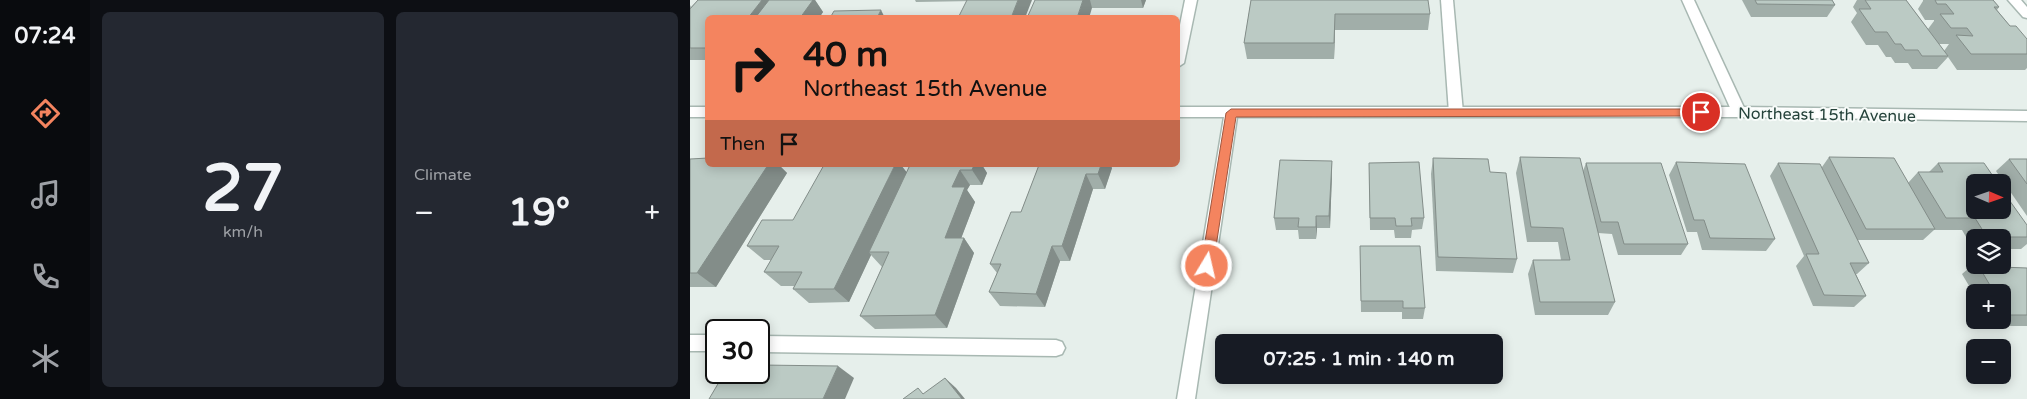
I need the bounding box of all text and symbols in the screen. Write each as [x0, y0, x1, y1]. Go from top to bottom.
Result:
text: 07:24 [15, 23, 75, 49]
text: 40 m [803, 34, 888, 76]
icon: right [720, 35, 785, 100]
text: Northeast 15th Avenue [803, 76, 1047, 102]
pin [1680, 91, 1722, 133]
icon: directions [28, 96, 63, 131]
icon: arrive [1687, 98, 1715, 126]
street label: Northeast 15th Avenue [1738, 103, 1916, 127]
icon: arrive [775, 130, 803, 158]
text: Then [720, 133, 765, 155]
text: 27 [202, 150, 284, 229]
text: Climate [414, 165, 472, 185]
north arrow [1966, 174, 2011, 219]
map controls [1966, 174, 2011, 384]
icon: music [28, 177, 63, 212]
text: 19° [508, 190, 570, 236]
text: − [414, 196, 434, 230]
text: + [644, 196, 660, 230]
text: km/h [223, 222, 263, 242]
button: layers [1966, 229, 2011, 274]
position arrow [1180, 239, 1232, 291]
icon: phone [28, 259, 63, 294]
button: + [1966, 284, 2011, 329]
speed limit sign: 30 [705, 319, 770, 384]
button: − [1966, 339, 2011, 384]
icon: climate [28, 341, 63, 376]
text: 07:25 · 1 min · 140 m [1263, 348, 1455, 370]

